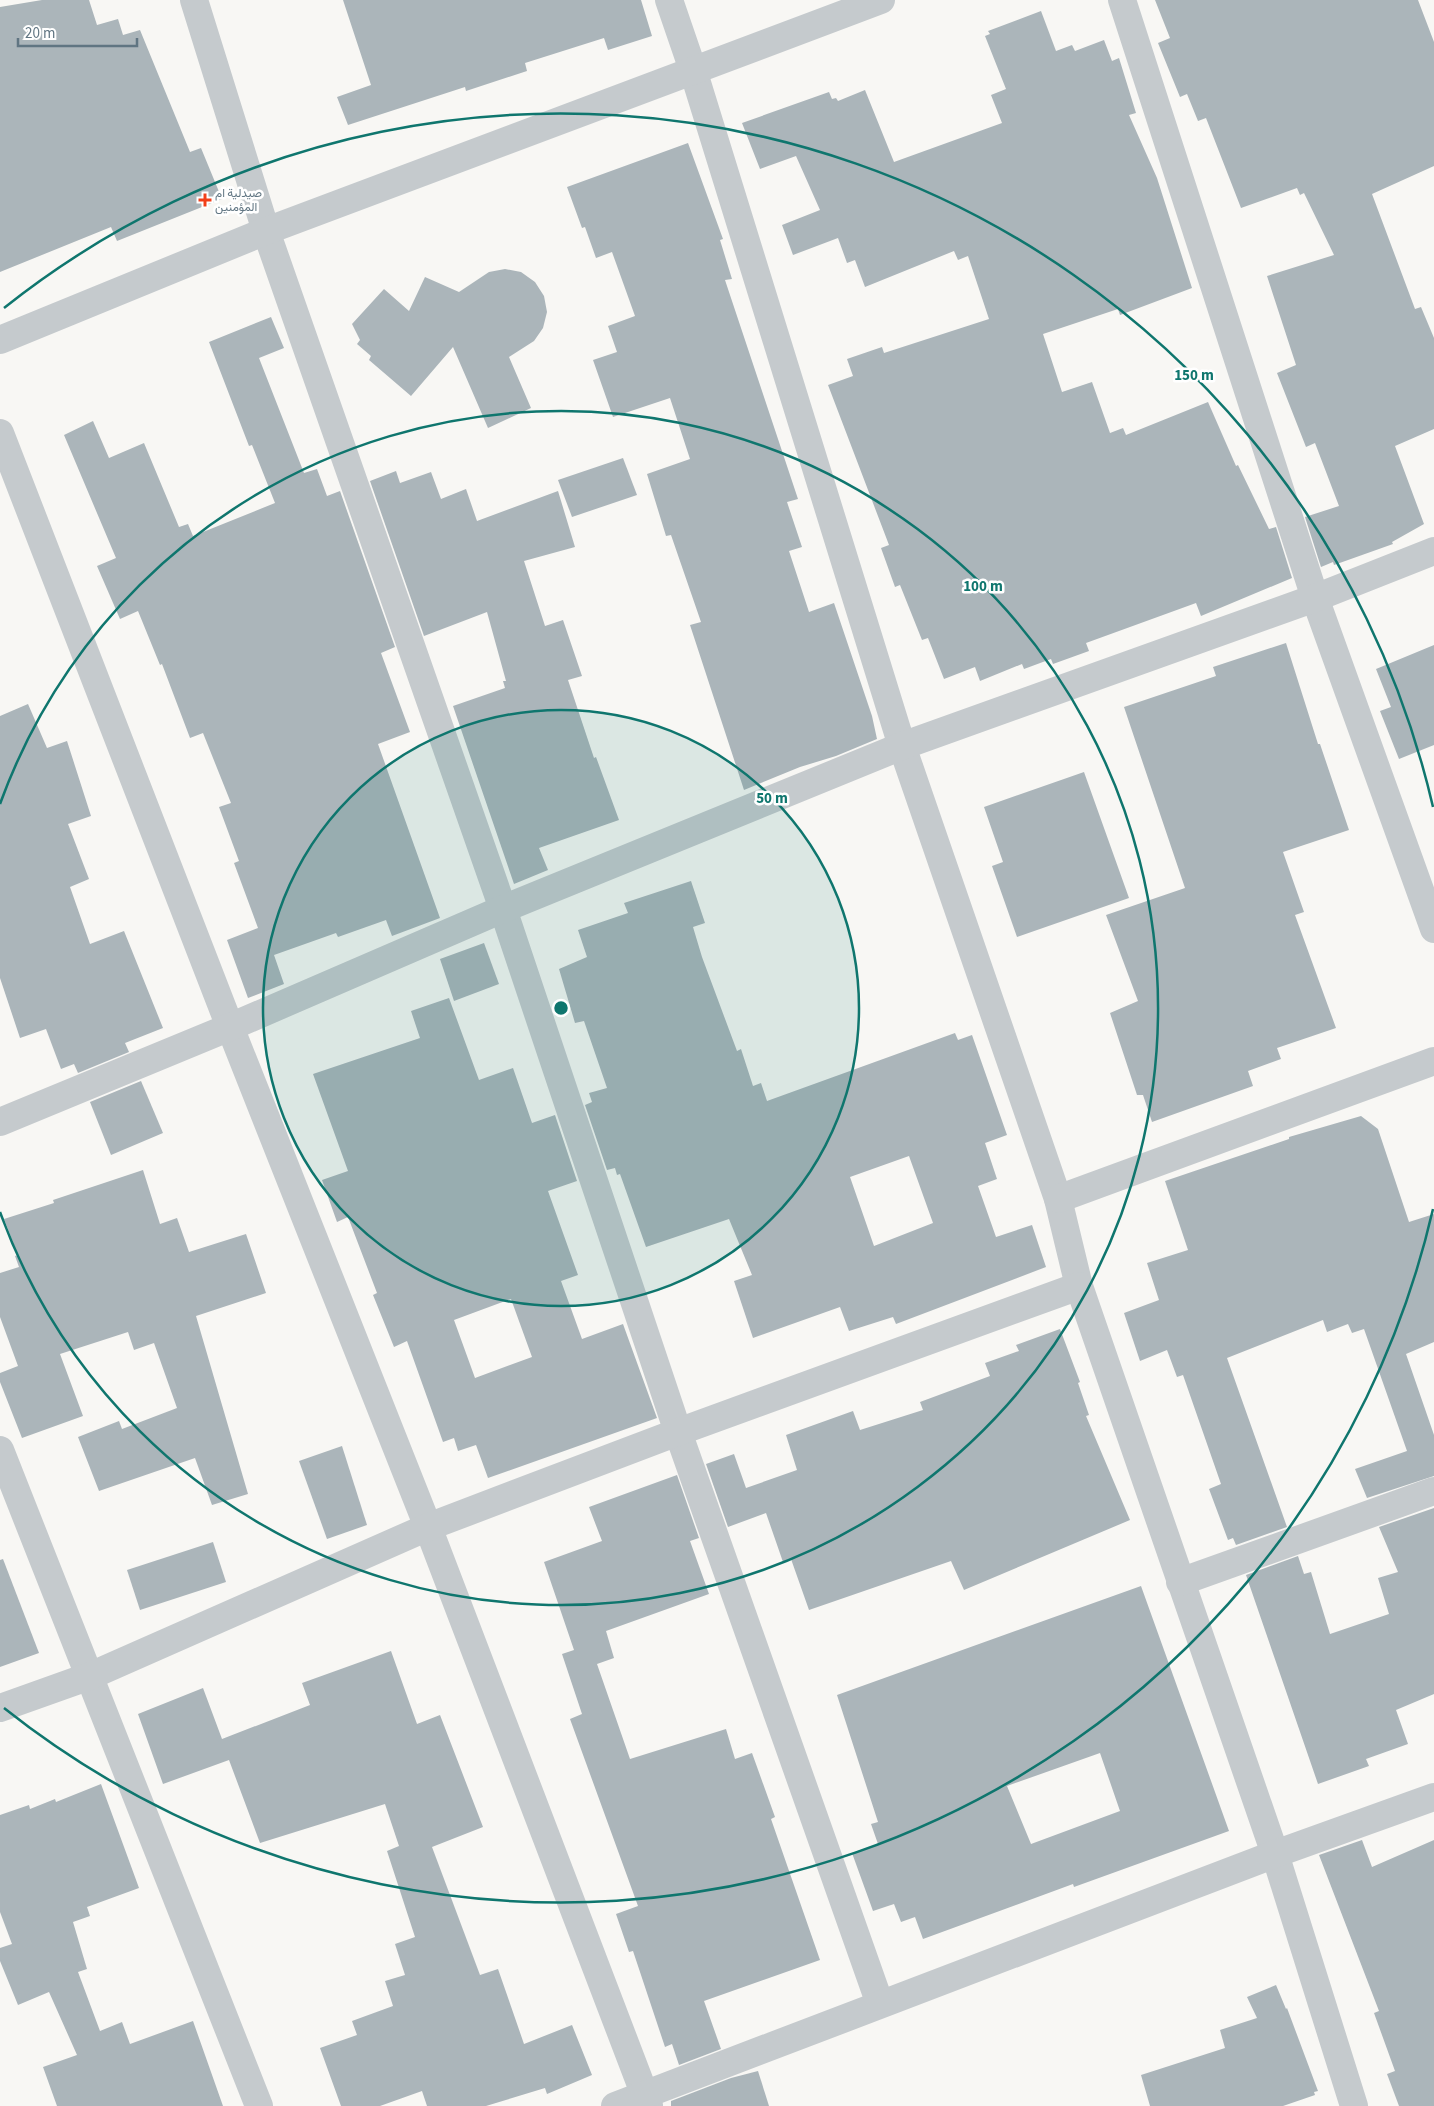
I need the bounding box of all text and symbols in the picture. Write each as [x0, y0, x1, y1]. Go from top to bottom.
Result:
scale bar [18, 15, 136, 47]
text: 20 m [25, 23, 55, 44]
place label: صيدلية ام المؤمنين [215, 185, 262, 216]
marker: صيدلية ام المؤمنين [199, 194, 211, 206]
text: 150 m [1174, 365, 1214, 386]
text: 100 m [963, 576, 1003, 597]
text: 50 m [756, 788, 788, 809]
centre of rings [552, 999, 570, 1017]

